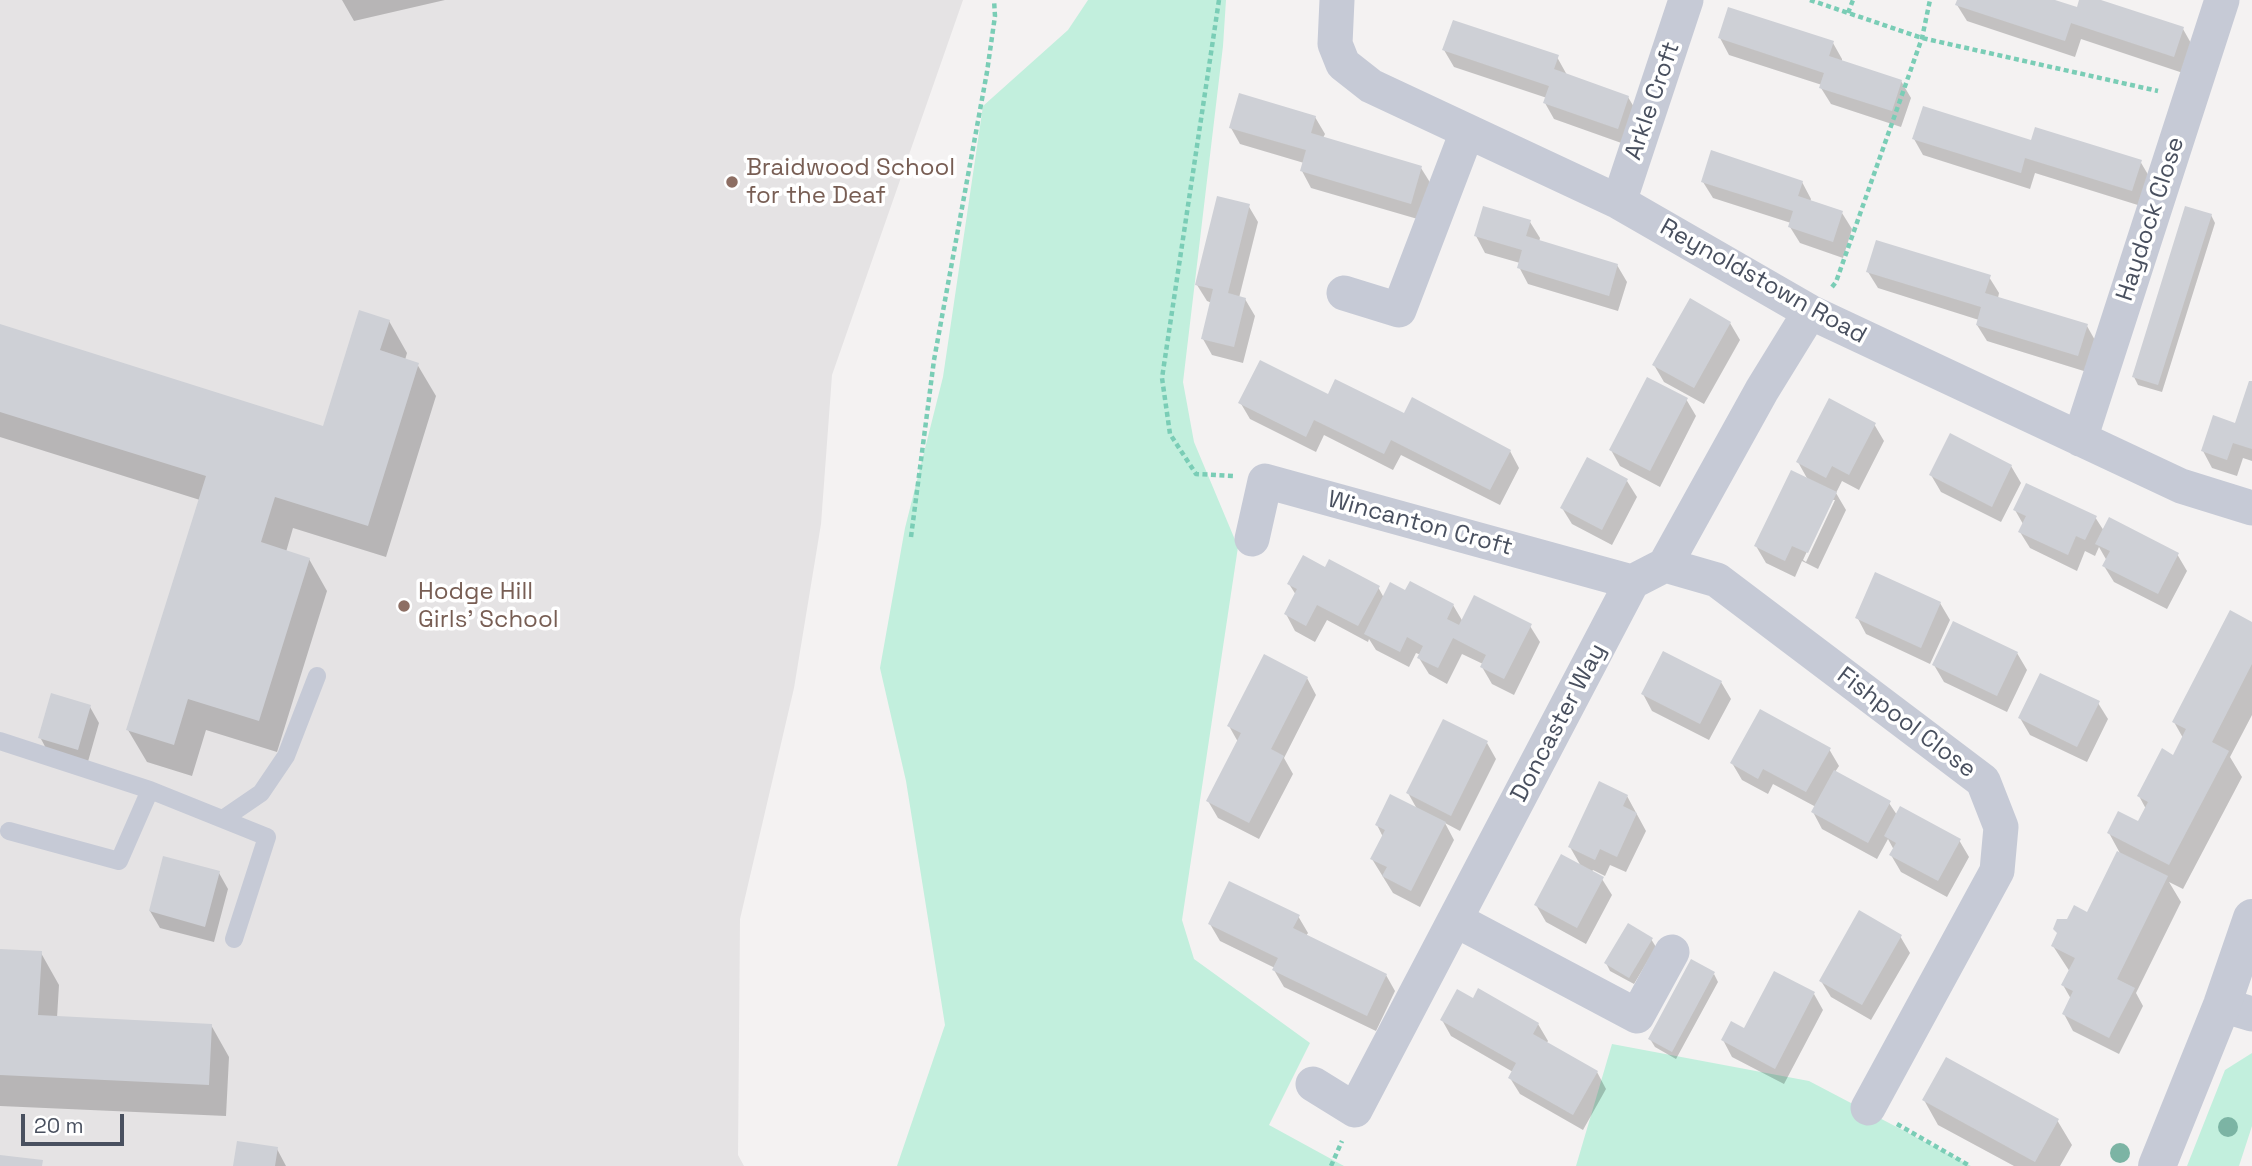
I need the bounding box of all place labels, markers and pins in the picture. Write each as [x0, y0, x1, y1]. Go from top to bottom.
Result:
place label: Braidwood School for the Deaf [746, 154, 955, 210]
marker: Braidwood School for the Deaf [724, 174, 740, 190]
place label: Hodge Hill Girls' School [418, 578, 559, 634]
marker: Hodge Hill Girls' School [396, 598, 412, 614]

